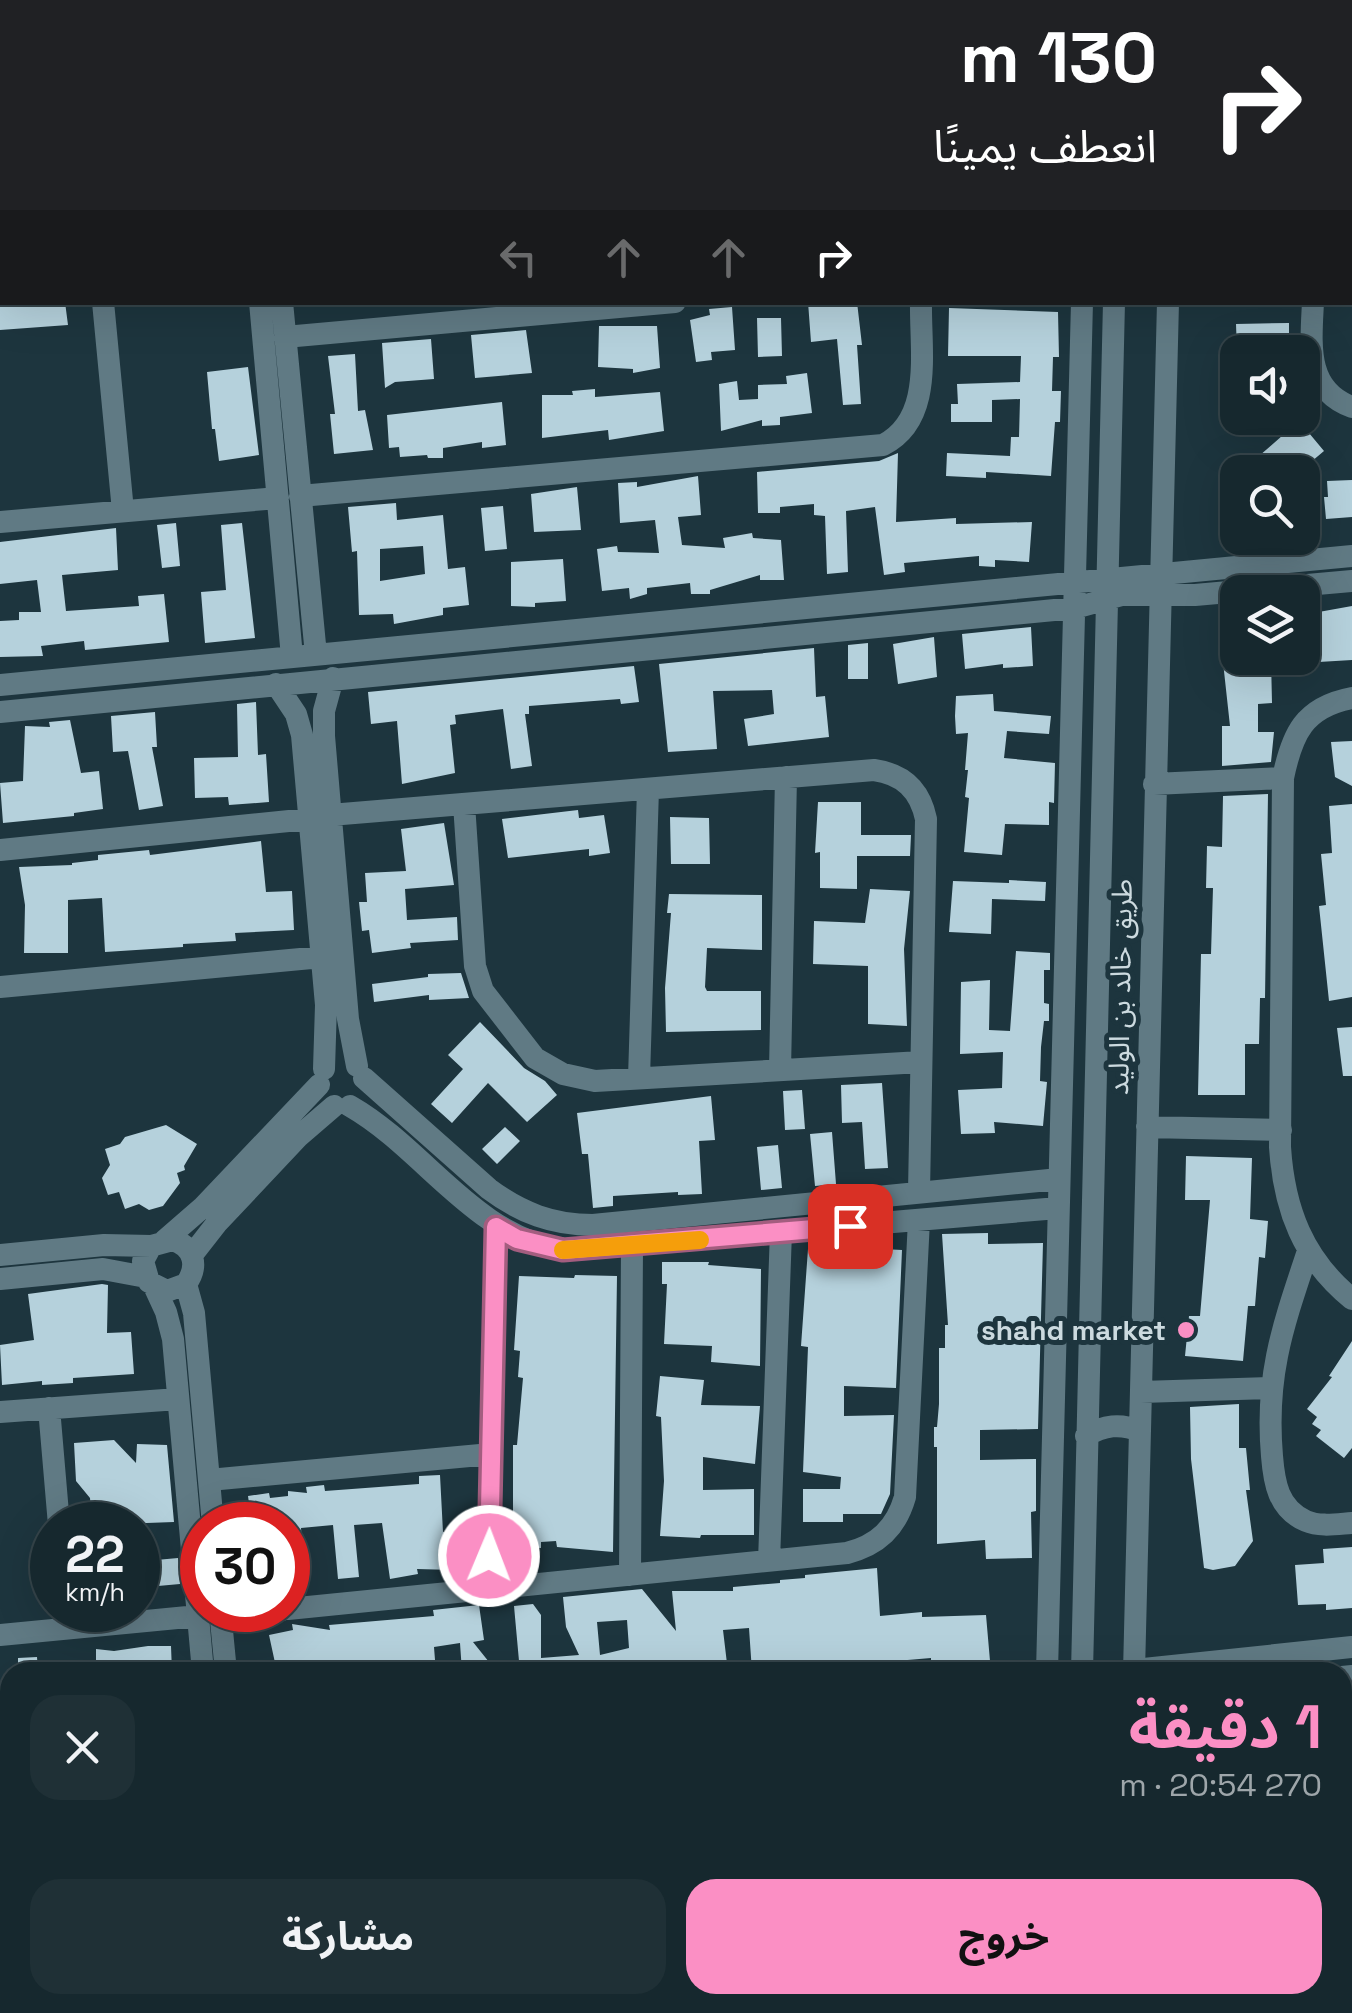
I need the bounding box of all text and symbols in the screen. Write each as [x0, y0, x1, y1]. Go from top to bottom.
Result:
text: 130 m [960, 13, 1157, 102]
icon: right [1192, 40, 1322, 170]
text: انعطف يمينًا [933, 118, 1157, 175]
icon: left [491, 230, 546, 285]
icon: ahead [596, 230, 651, 285]
icon: ahead [701, 230, 756, 285]
icon: right [806, 230, 861, 285]
map controls [1220, 335, 1320, 675]
button: sound [1220, 335, 1320, 435]
button: search [1220, 455, 1320, 555]
button: layers [1220, 575, 1320, 675]
street label: طريق خالد بن الوليد [1100, 879, 1140, 1095]
pin [808, 1184, 893, 1269]
icon: arrive [823, 1199, 878, 1254]
place label: shahd market [981, 1312, 1166, 1348]
marker: shahd market [1175, 1319, 1197, 1341]
speed limit sign: 30 [180, 1502, 310, 1632]
position arrow [437, 1504, 541, 1608]
text: 22 [65, 1523, 125, 1587]
text: km/h [65, 1576, 125, 1608]
text: 1 دقيقة [1129, 1689, 1322, 1766]
button: close [30, 1695, 135, 1800]
text: 270 m · 20:54 [1119, 1765, 1322, 1805]
button: مشاركة [30, 1879, 666, 1994]
button: خروج [686, 1879, 1322, 1994]

